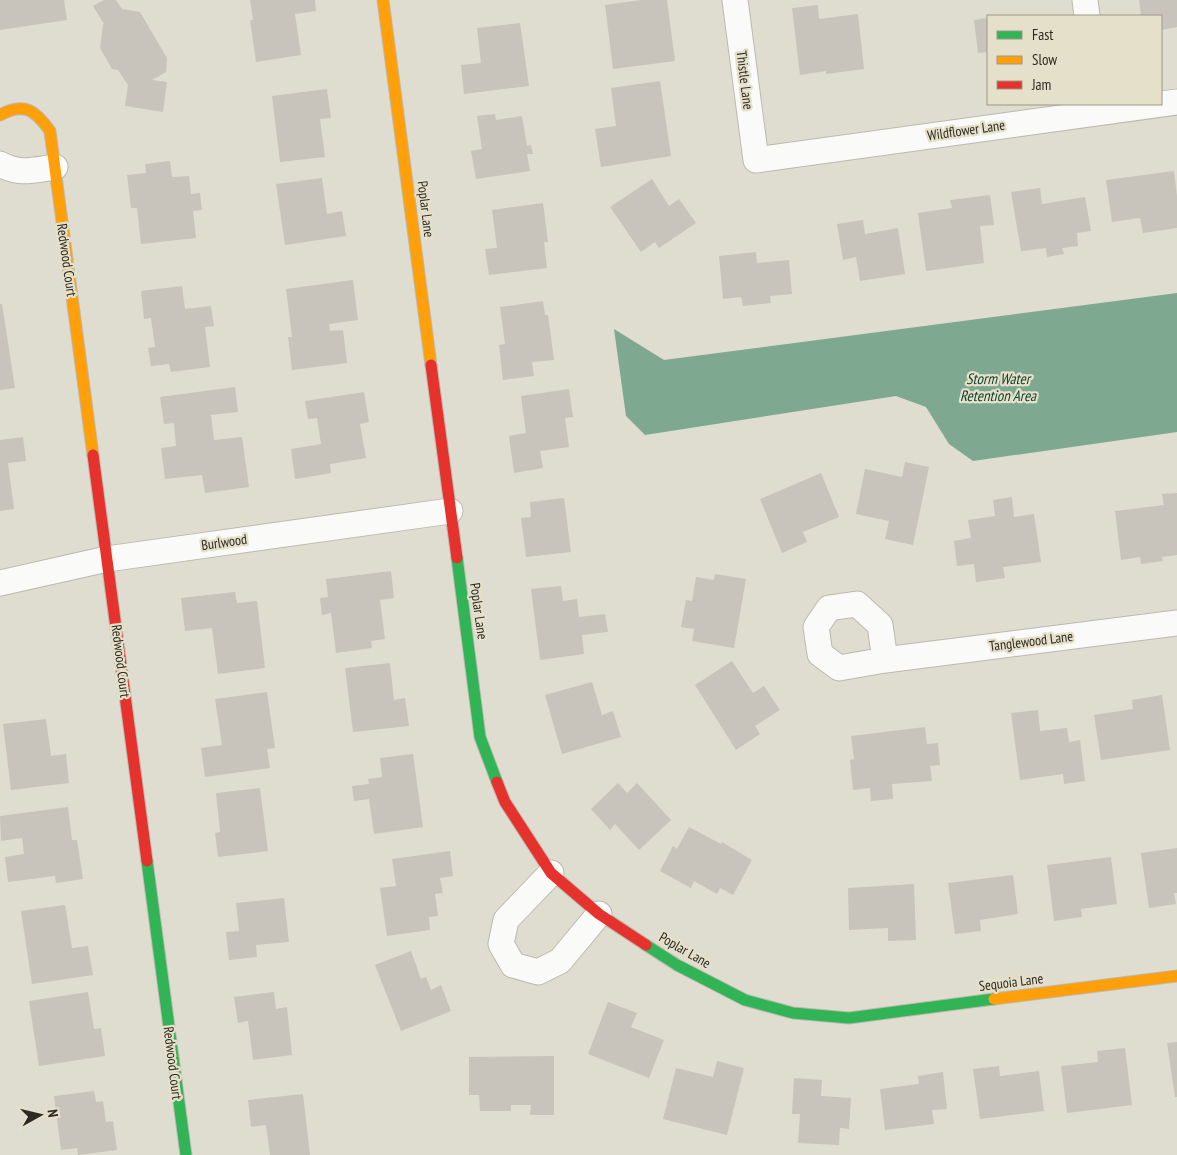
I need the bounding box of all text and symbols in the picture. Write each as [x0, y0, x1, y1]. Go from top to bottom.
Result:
legend [987, 15, 1162, 105]
text: Fast [1032, 25, 1053, 44]
street label: Thistle Lane [732, 50, 758, 111]
text: Slow [1032, 50, 1057, 69]
text: Jam [1031, 75, 1051, 94]
street label: Wildflower Lane [926, 116, 1006, 144]
street label: Poplar Lane [414, 180, 438, 239]
street label: Redwood Court [53, 222, 81, 298]
water label: Storm Water Retention Area [960, 369, 1037, 405]
street label: Burlwood [200, 530, 248, 554]
street label: Poplar Lane [466, 582, 492, 641]
street label: Redwood Court [108, 623, 134, 699]
street label: Tanglewood Lane [988, 627, 1074, 655]
street label: Poplar Lane [656, 928, 714, 972]
street label: Sequoia Lane [978, 969, 1044, 995]
street label: Redwood Court [160, 1025, 186, 1101]
north arrow [15, 1090, 65, 1140]
text: N [43, 1108, 62, 1118]

